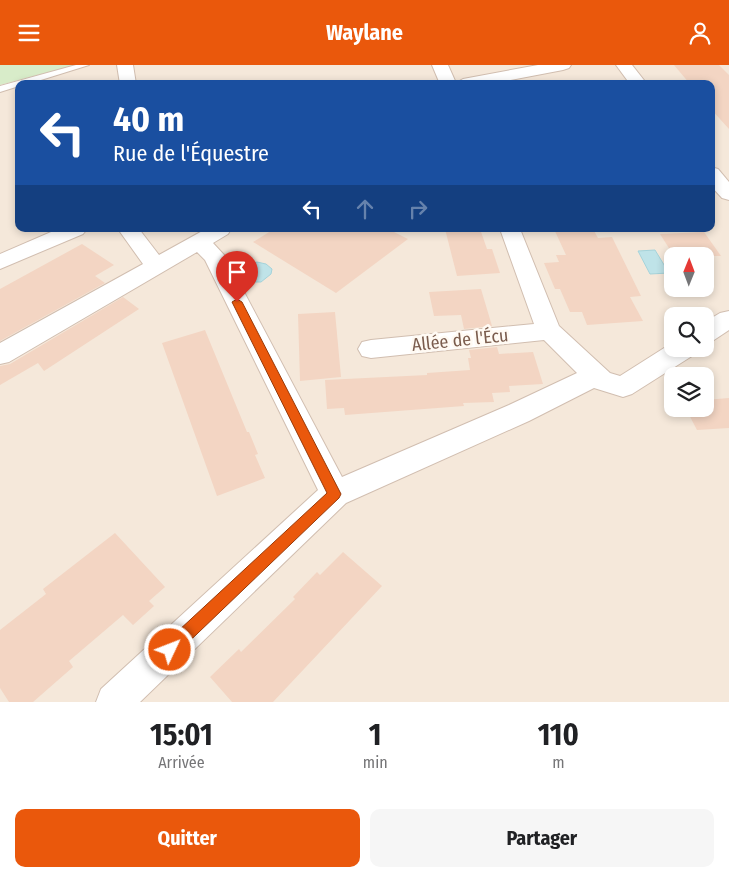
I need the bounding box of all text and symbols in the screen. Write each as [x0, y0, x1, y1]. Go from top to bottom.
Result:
icon: menu [15, 19, 43, 47]
text: Waylane [326, 19, 403, 46]
icon: person [686, 19, 714, 47]
text: 40 m [113, 98, 184, 140]
icon: left [30, 100, 95, 165]
text: Rue de l'Équestre [113, 140, 269, 167]
icon: left [298, 195, 326, 223]
icon: ahead [351, 195, 379, 223]
icon: right [404, 195, 432, 223]
north arrow [664, 247, 714, 297]
map controls [664, 247, 714, 417]
pin [216, 251, 258, 302]
icon: arrive [223, 258, 251, 286]
button: search [664, 307, 714, 357]
street label: Allée de l'Écu [411, 323, 509, 356]
button: layers [664, 367, 714, 417]
position arrow [143, 623, 195, 675]
text: 15:01 [150, 717, 213, 753]
text: 1 [369, 717, 382, 753]
text: 110 [538, 717, 579, 753]
text: Arrivée [158, 753, 205, 772]
text: min [363, 753, 388, 772]
text: m [552, 753, 564, 772]
button: Quitter [15, 809, 360, 867]
button: Partager [370, 809, 714, 867]

